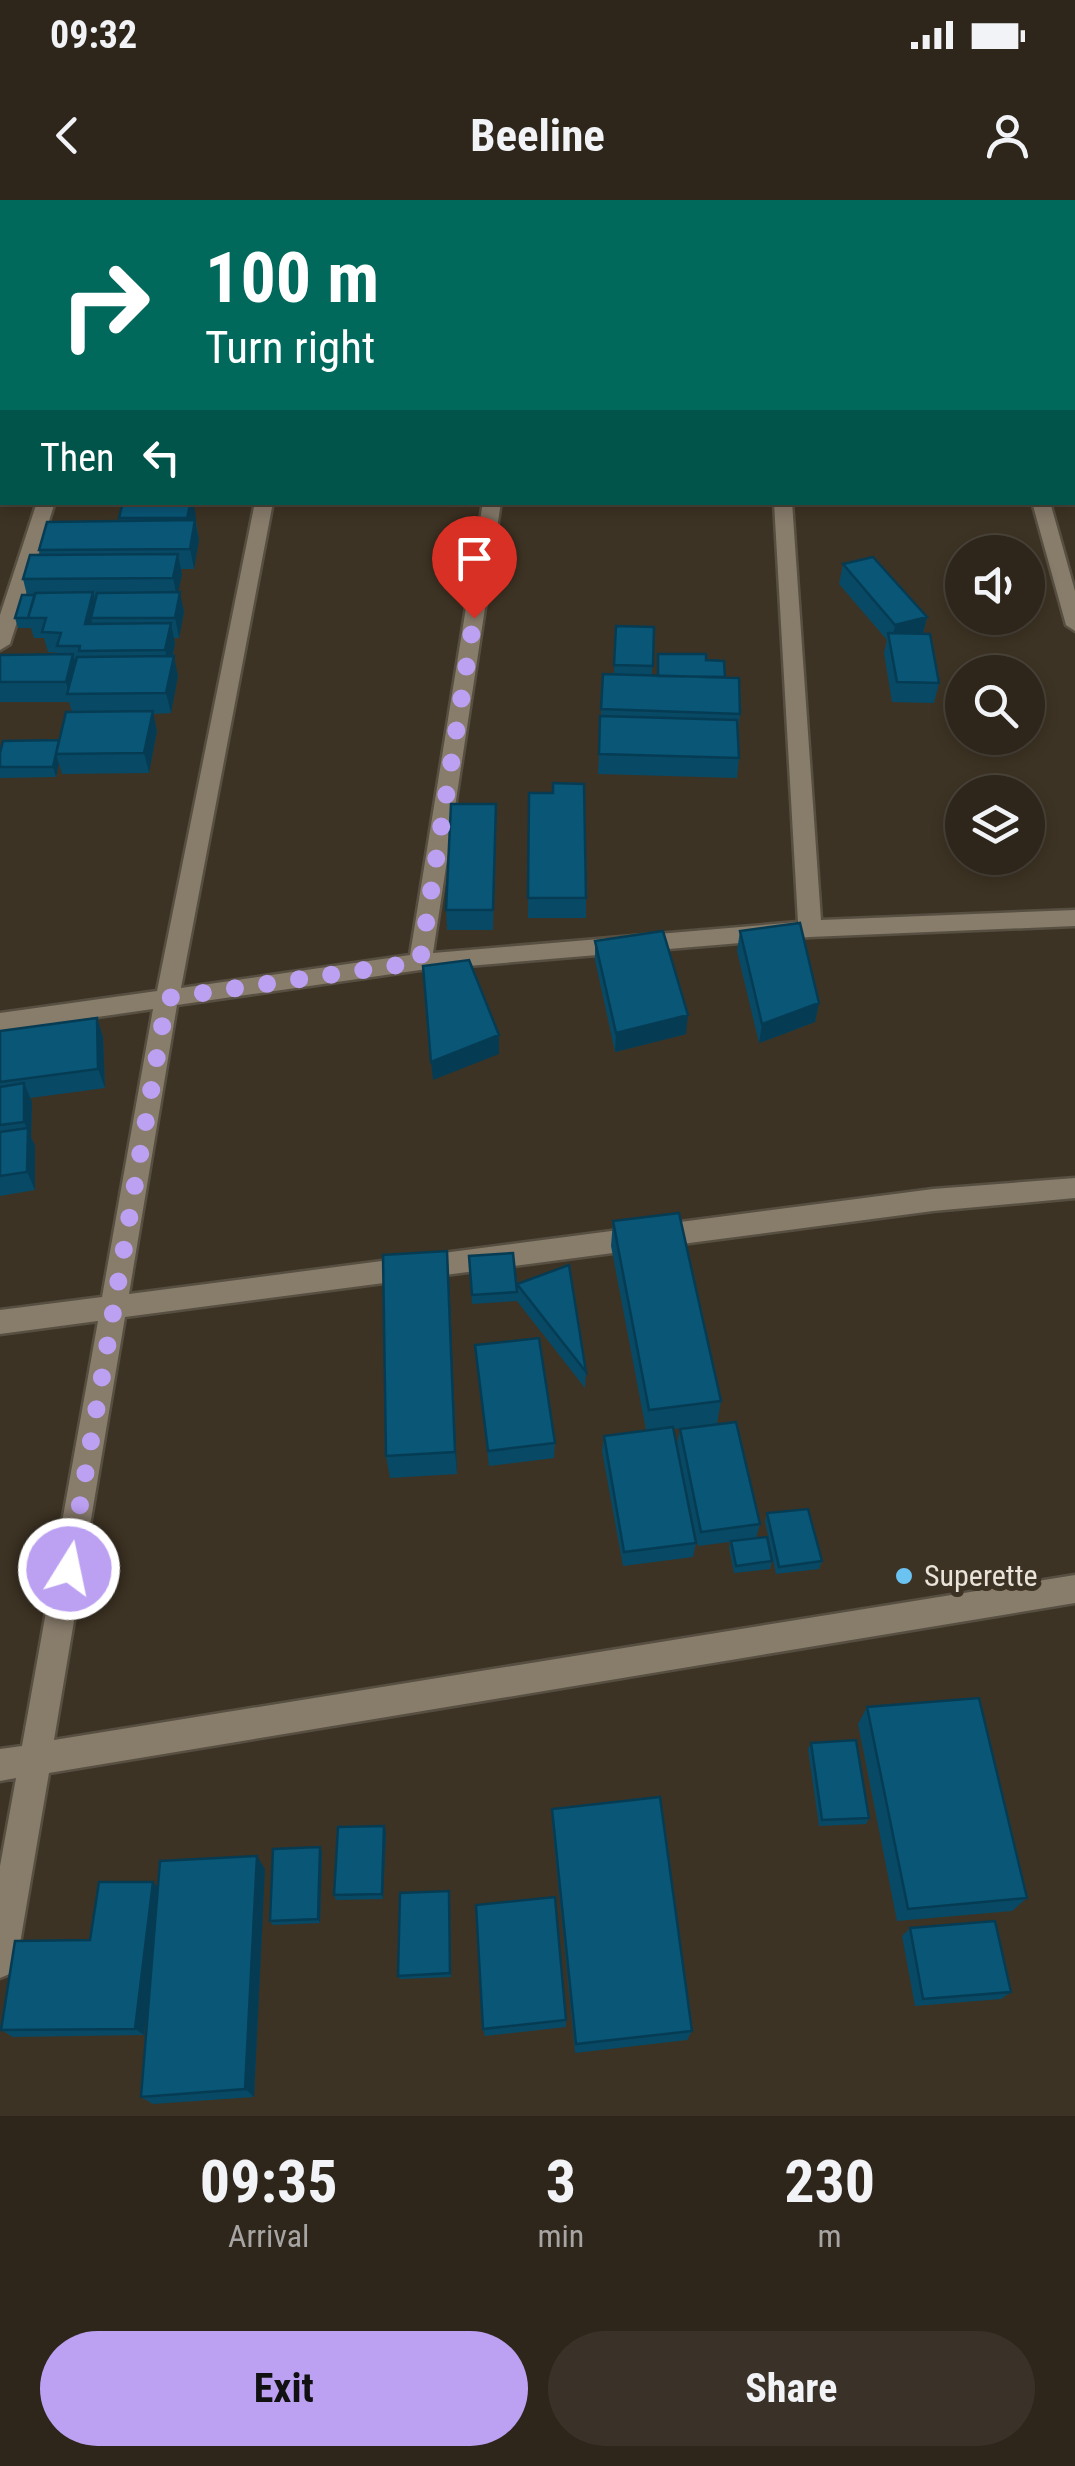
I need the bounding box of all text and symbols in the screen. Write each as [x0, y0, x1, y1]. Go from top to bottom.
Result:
text: 09:32 [50, 13, 137, 57]
icon: back [40, 108, 95, 163]
icon: person [980, 108, 1035, 163]
text: Beeline [470, 109, 605, 162]
text: 100 m [205, 237, 379, 319]
icon: right [40, 240, 170, 370]
text: Turn right [205, 321, 375, 374]
icon: left [134, 430, 189, 485]
text: Then [40, 436, 114, 480]
pin [432, 516, 517, 619]
icon: arrive [447, 531, 502, 586]
map controls [945, 535, 1045, 875]
button: sound [945, 535, 1045, 635]
button: search [945, 655, 1045, 755]
button: layers [945, 775, 1045, 875]
position arrow [17, 1517, 121, 1621]
place label: Superette [924, 1558, 1038, 1593]
marker: Superette [893, 1565, 915, 1587]
text: 09:35 [200, 2146, 338, 2217]
text: 3 [546, 2146, 576, 2217]
text: 230 [784, 2146, 875, 2217]
text: Arrival [228, 2217, 309, 2255]
text: min [537, 2217, 584, 2255]
text: m [818, 2217, 842, 2255]
button: Exit [40, 2331, 528, 2446]
button: Share [548, 2331, 1035, 2446]

